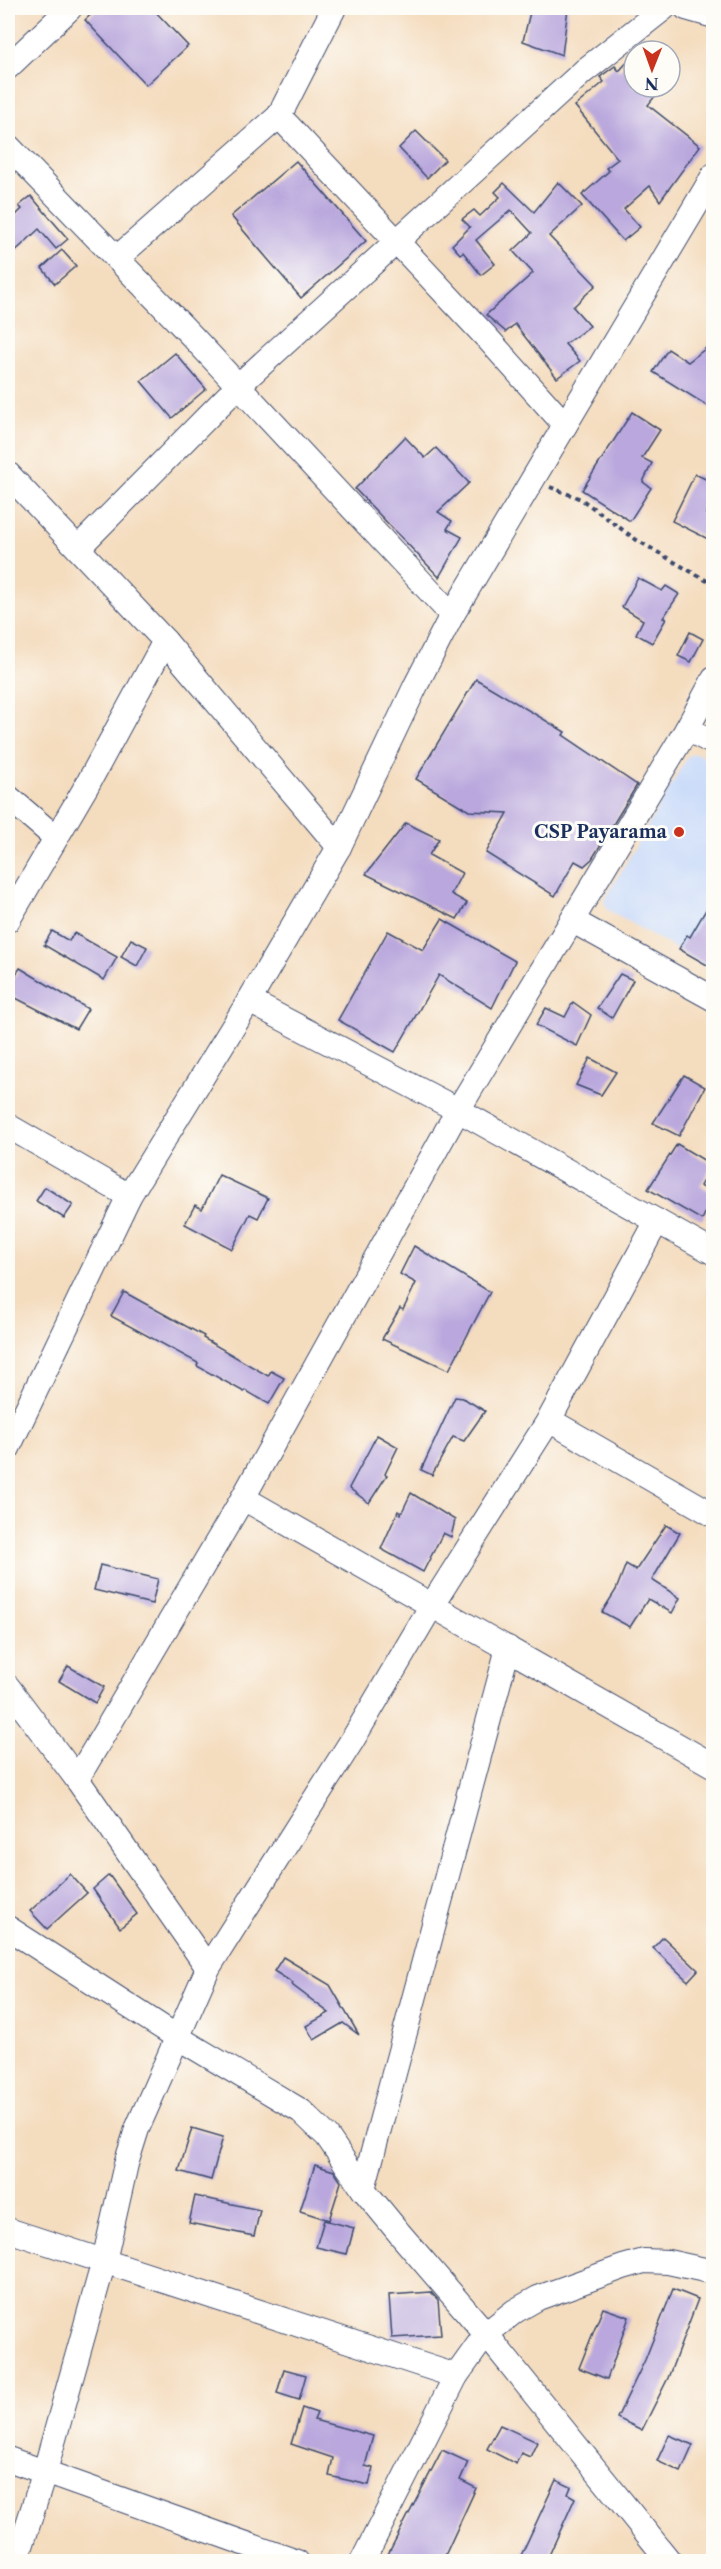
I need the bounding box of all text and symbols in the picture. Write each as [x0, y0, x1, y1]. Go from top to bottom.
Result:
north arrow [622, 39, 682, 99]
text: N [645, 74, 659, 94]
place label: CSP Payarama [534, 821, 668, 843]
marker: CSP Payarama [672, 825, 686, 839]

